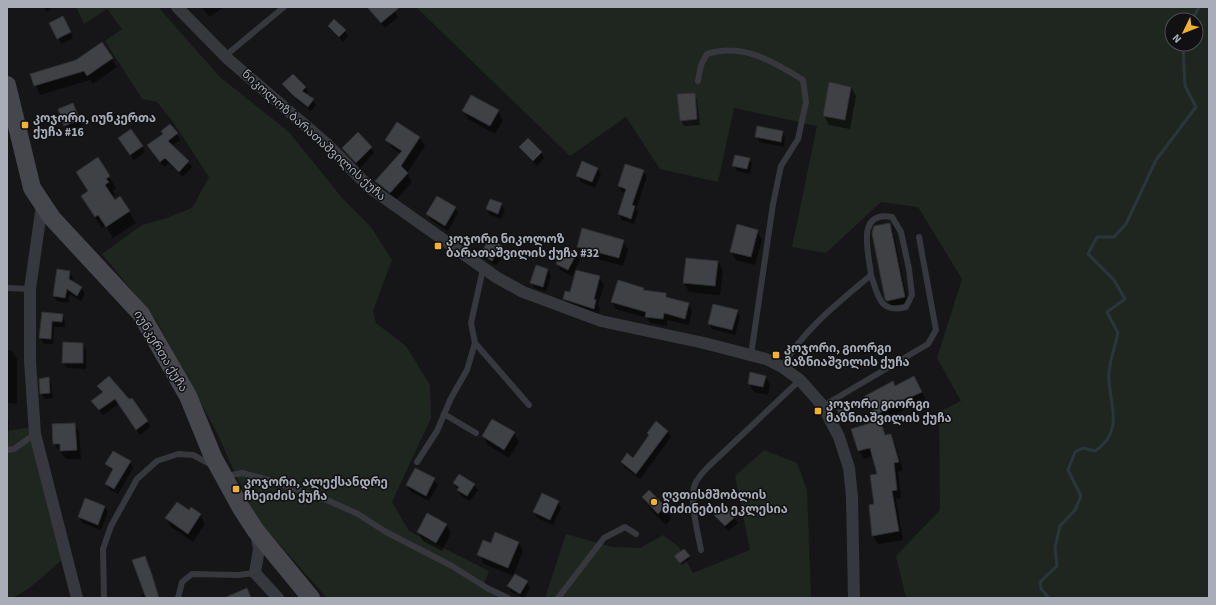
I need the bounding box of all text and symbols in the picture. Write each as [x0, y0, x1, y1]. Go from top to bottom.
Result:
north arrow [1164, 12, 1204, 52]
text: N [1169, 31, 1185, 46]
street label: ნიკოლოზ ბარათაშვილის ქუჩა [238, 66, 389, 205]
place label: კოჯორი, იუნკერთა ქუჩა #16 [33, 110, 156, 141]
marker: კოჯორი, იუნკერთა ქუჩა #16 [20, 120, 30, 130]
place label: კოჯორი ნიკოლოზ ბარათაშვილის ქუჩა #32 [446, 231, 599, 262]
marker: კოჯორი ნიკოლოზ ბარათაშვილის ქუჩა #32 [433, 241, 443, 251]
street label: იუნკერთა ქუჩა [130, 307, 192, 395]
place label: კოჯორი, გიორგი მაზნიაშვილის ქუჩა [784, 340, 910, 371]
marker: კოჯორი, გიორგი მაზნიაშვილის ქუჩა [771, 350, 781, 360]
place label: კოჯორი გიორგი მაზნიაშვილის ქუჩა [826, 396, 952, 427]
marker: კოჯორი გიორგი მაზნიაშვილის ქუჩა [813, 406, 823, 416]
place label: კოჯორი, ალექსანდრე ჩხეიძის ქუჩა [244, 474, 388, 505]
marker: კოჯორი, ალექსანდრე ჩხეიძის ქუჩა [231, 484, 241, 494]
place label: ღვთისმშობლის მიძინების ეკლესია [662, 487, 788, 518]
marker: ღვთისმშობლის მიძინების ეკლესია [649, 497, 659, 507]

